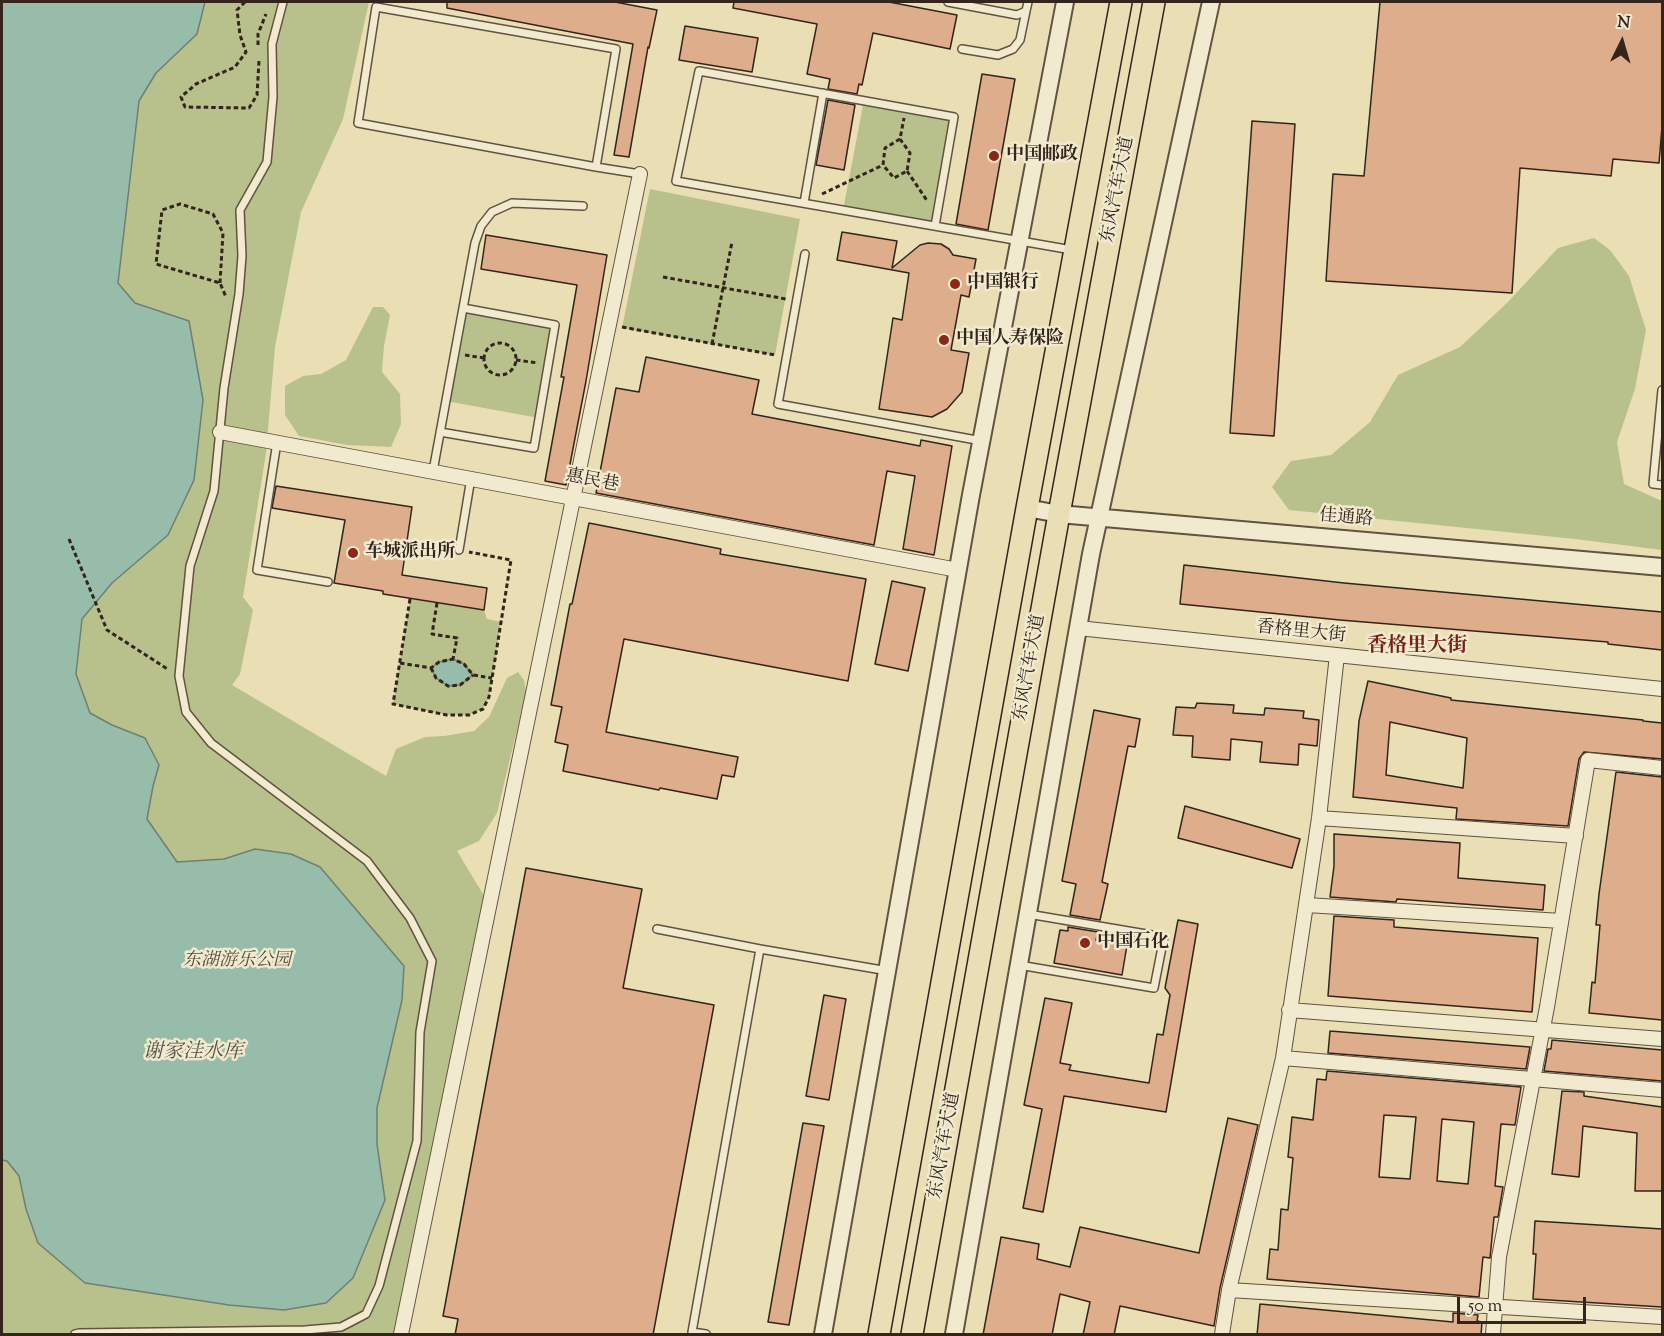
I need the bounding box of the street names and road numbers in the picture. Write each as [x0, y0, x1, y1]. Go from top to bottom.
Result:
street label: 东风汽车大道 [1098, 135, 1140, 245]
street label: 惠民巷 [563, 466, 621, 498]
street label: 佳通路 [1318, 506, 1374, 532]
street label: 东风汽车大道 [1011, 613, 1051, 723]
street label: 香格里大街 [1255, 618, 1347, 648]
street label: 东风汽车大道 [926, 1091, 966, 1201]

